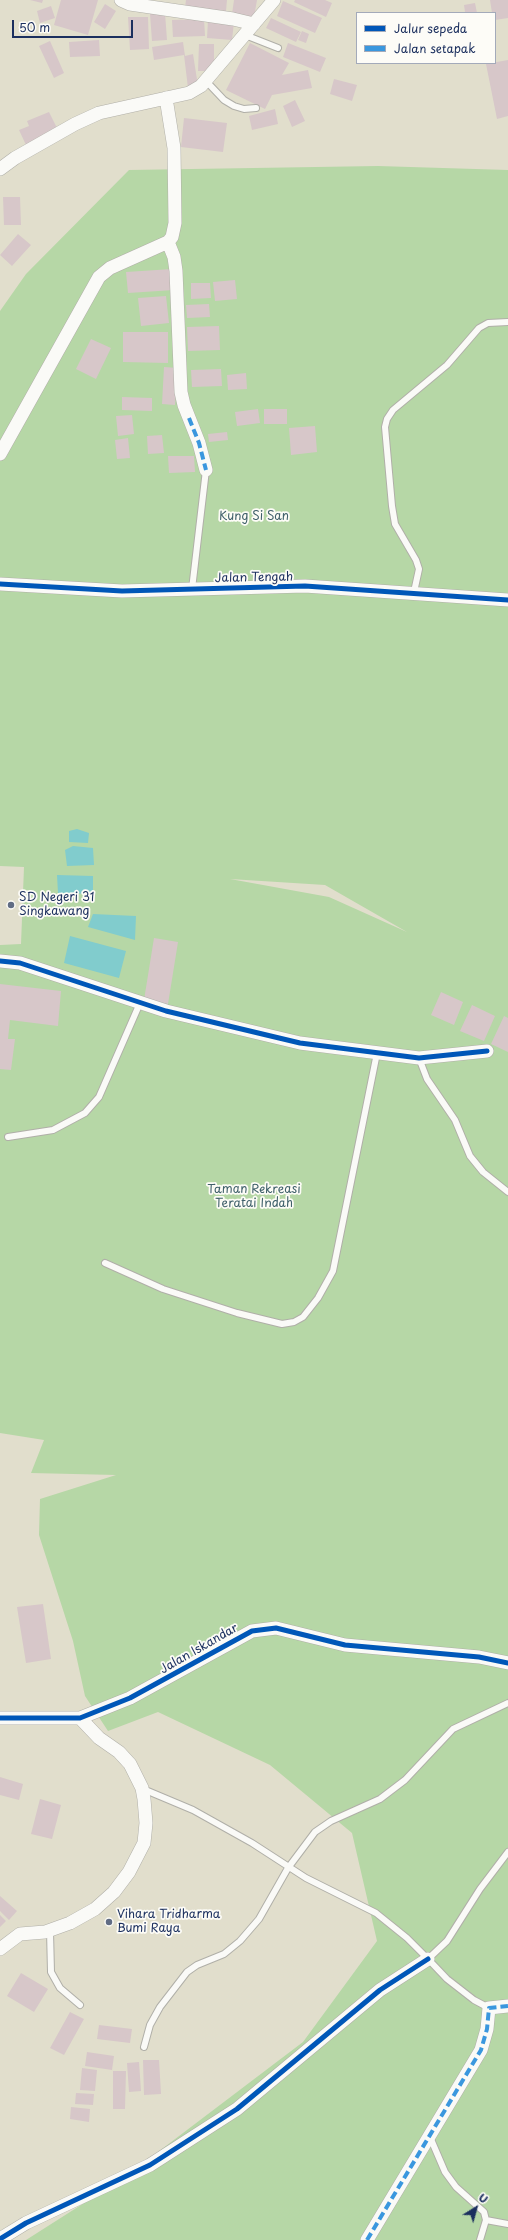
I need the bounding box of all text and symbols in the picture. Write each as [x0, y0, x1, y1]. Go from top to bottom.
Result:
scale bar [14, 12, 135, 38]
legend [356, 12, 496, 64]
text: 50 m [19, 18, 50, 36]
text: Jalur sepeda [394, 19, 467, 37]
text: Jalan setapak [394, 39, 476, 57]
park label: Kung Si San [219, 510, 289, 524]
street label: Jalan Tengah [215, 570, 293, 586]
place label: SD Negeri 31 Singkawang [19, 891, 95, 919]
marker: SD Negeri 31 Singkawang [6, 900, 16, 910]
park label: Taman Rekreasi Teratai Indah [207, 1183, 301, 1211]
street label: Jalan Iskandar [158, 1621, 240, 1677]
place label: Vihara Tridharma Bumi Raya [117, 1908, 220, 1936]
marker: Vihara Tridharma Bumi Raya [104, 1917, 114, 1927]
north arrow [456, 2188, 496, 2228]
text: U [475, 2189, 492, 2207]

